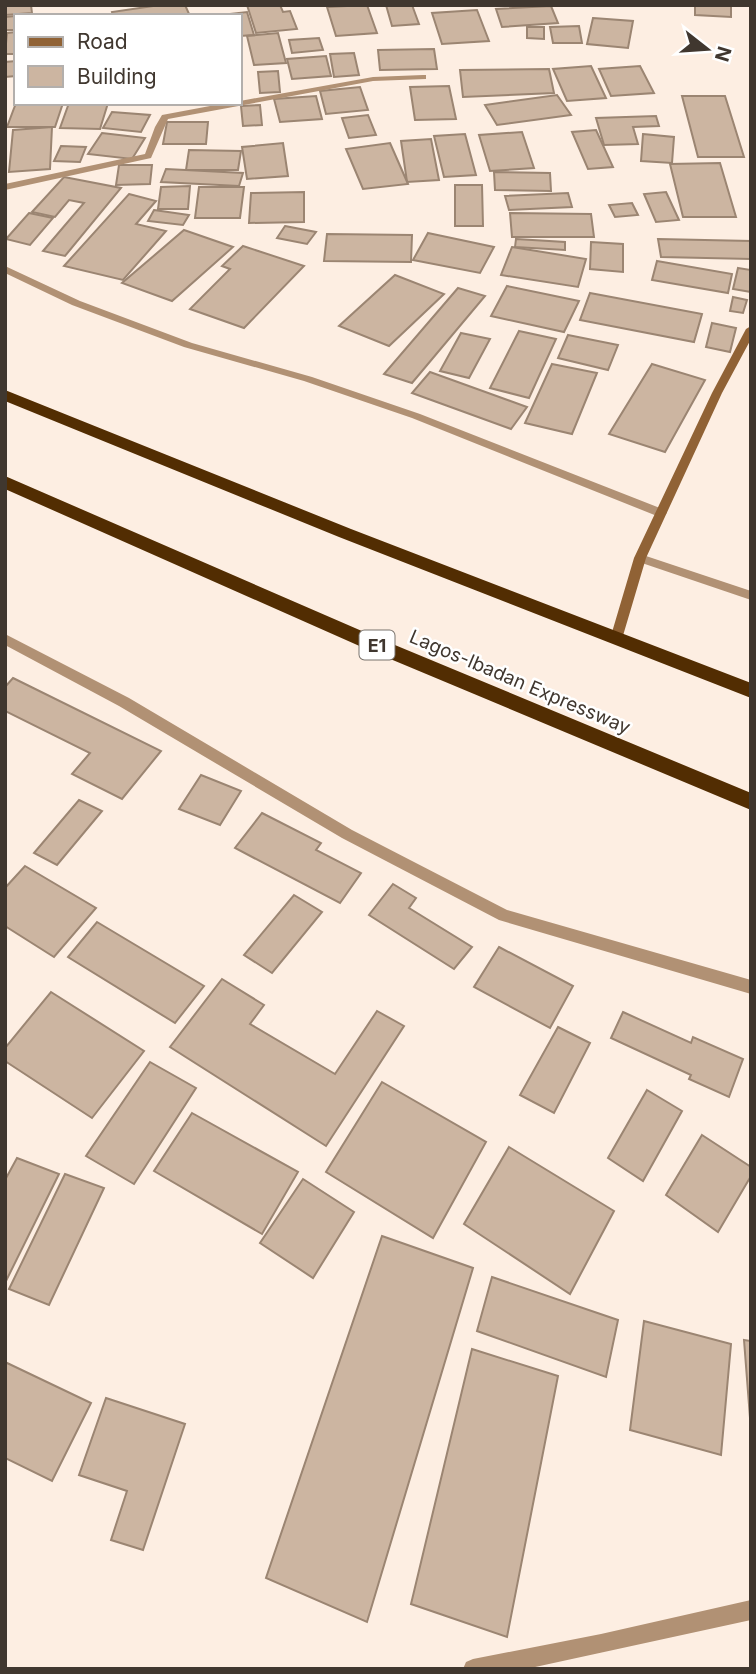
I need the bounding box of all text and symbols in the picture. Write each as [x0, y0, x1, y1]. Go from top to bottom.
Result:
legend [14, 14, 242, 105]
north arrow [672, 14, 742, 84]
text: Road [77, 29, 128, 54]
text: N [710, 44, 736, 64]
text: Building [77, 64, 157, 89]
street label: Lagos-Ibadan Expressway [406, 625, 634, 739]
road number: E1 [360, 630, 394, 660]

